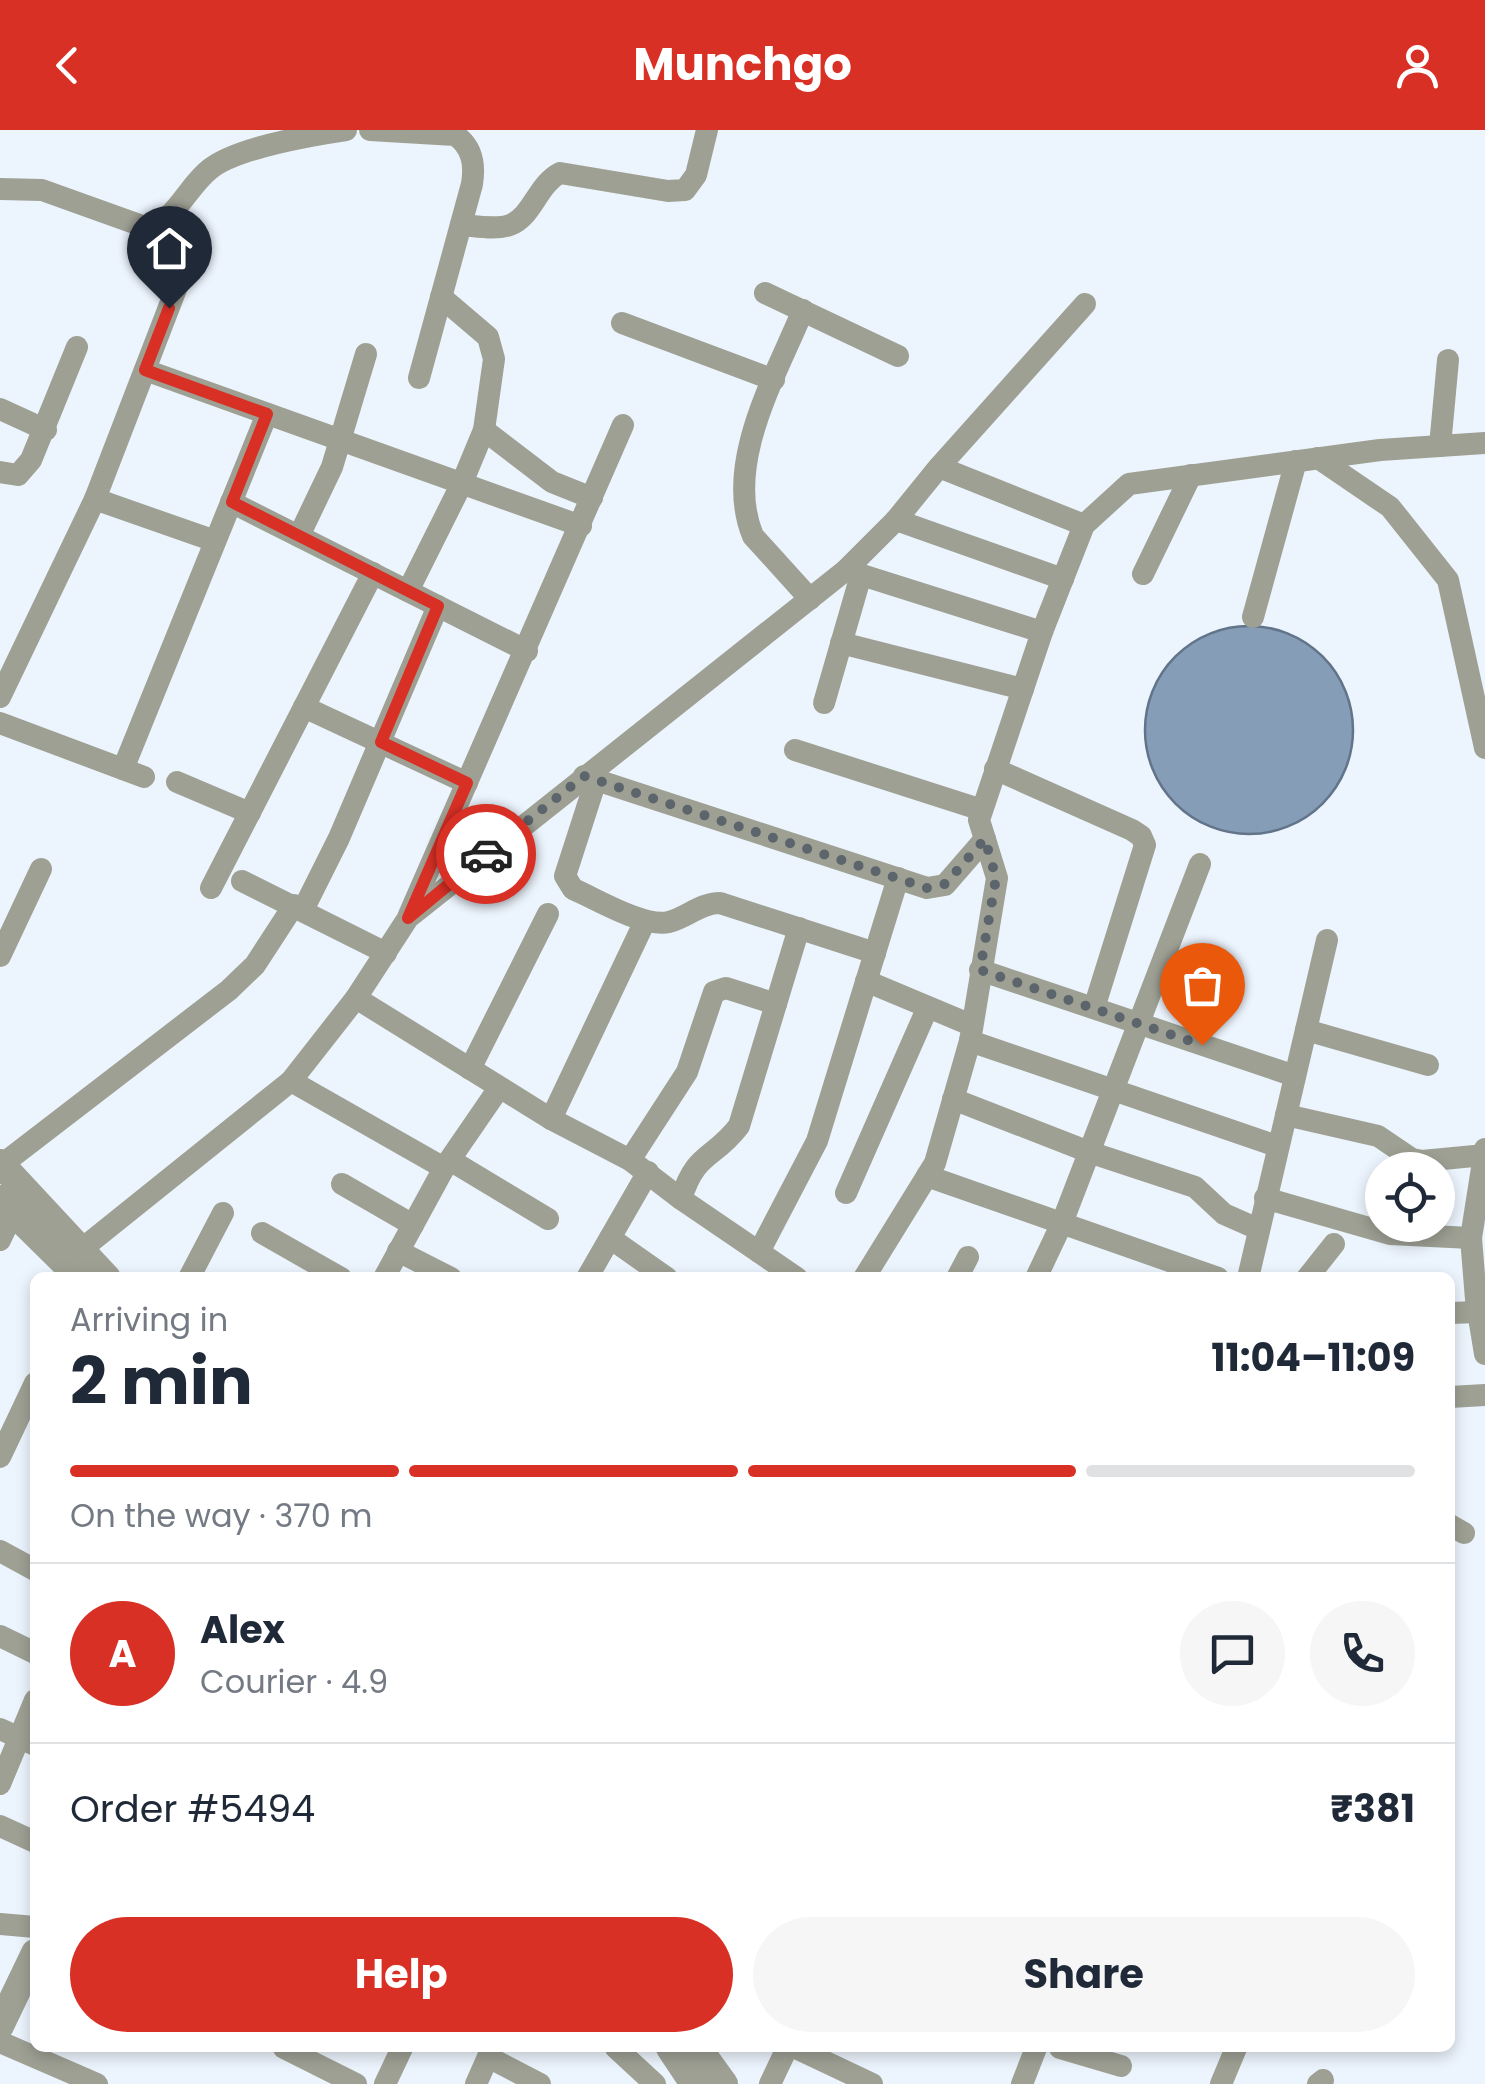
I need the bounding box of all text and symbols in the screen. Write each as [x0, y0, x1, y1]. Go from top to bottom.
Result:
text: Munchgo [633, 33, 852, 96]
icon: back [40, 38, 95, 93]
icon: person [1390, 38, 1445, 93]
pin [127, 206, 212, 309]
icon: home [142, 221, 197, 276]
courier [436, 804, 536, 904]
icon: car [459, 827, 514, 882]
pin [1160, 943, 1245, 1046]
icon: bag [1175, 958, 1230, 1013]
map controls [1365, 1152, 1455, 1242]
button: locate [1365, 1152, 1455, 1242]
text: Arriving in [70, 1297, 228, 1342]
text: 11:04–11:09 [1211, 1331, 1415, 1384]
text: 2 min [70, 1336, 253, 1427]
text: On the way · 370 m [70, 1493, 372, 1538]
button: chat [1180, 1601, 1285, 1706]
button: phone [1310, 1601, 1415, 1706]
text: Alex [200, 1603, 285, 1656]
text: A [108, 1627, 137, 1680]
text: Courier · 4.9 [200, 1659, 388, 1704]
text: Order #5494 [70, 1782, 315, 1835]
text: ₹381 [1330, 1782, 1415, 1835]
button: Help [70, 1917, 733, 2032]
button: Share [753, 1917, 1415, 2032]

